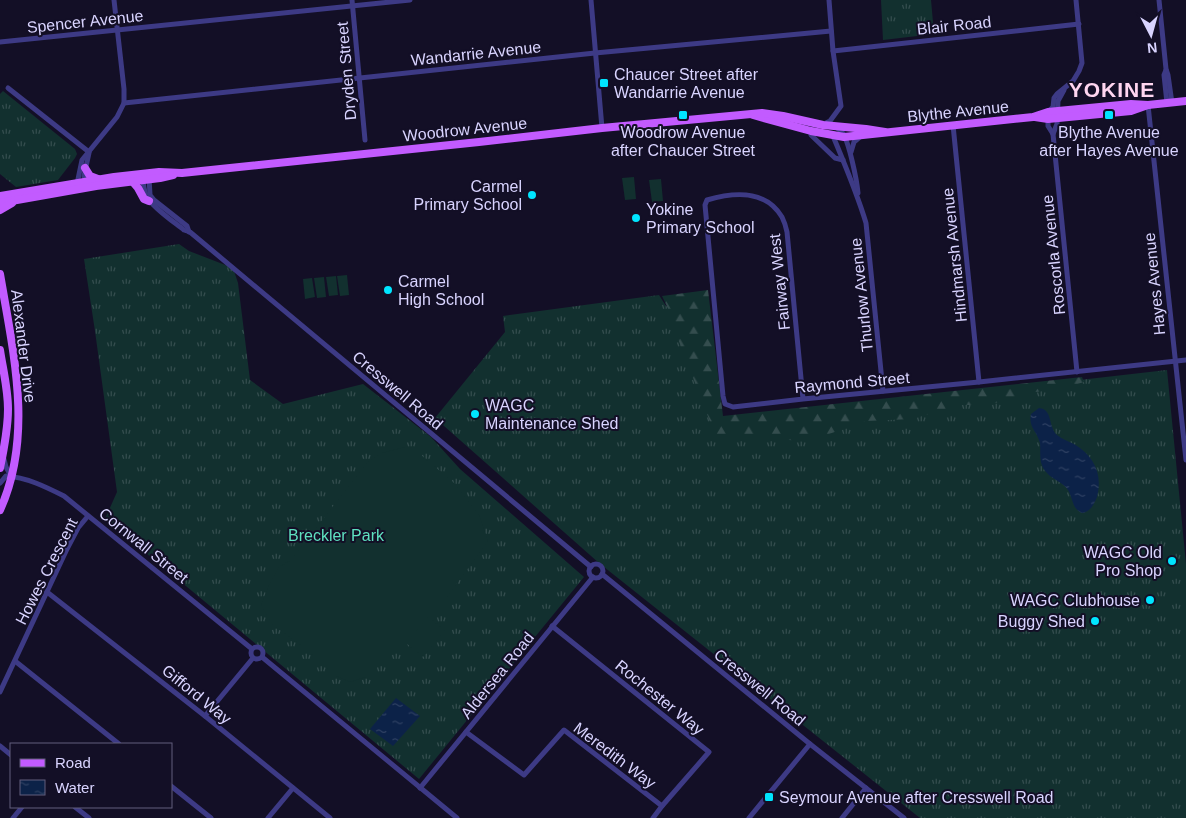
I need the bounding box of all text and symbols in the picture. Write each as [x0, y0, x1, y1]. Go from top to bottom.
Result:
street label: Spencer Avenue [26, 7, 144, 36]
north arrow [1126, 10, 1176, 60]
street label: Blair Road [916, 13, 992, 38]
street label: Dryden Street [334, 20, 359, 121]
street label: Wandarrie Avenue [410, 38, 542, 69]
text: N [1146, 39, 1158, 56]
place label: Chaucer Street after Wandarrie Avenue [614, 66, 759, 101]
marker: Chaucer Street after Wandarrie Avenue [598, 77, 610, 89]
district label: YOKINE [1069, 78, 1155, 101]
street label: Blythe Avenue [906, 98, 1010, 125]
marker: Woodrow Avenue after Chaucer Street [677, 109, 689, 121]
marker: Blythe Avenue after Hayes Avenue [1103, 109, 1115, 121]
street label: Woodrow Avenue [402, 115, 528, 144]
place label: Woodrow Avenue after Chaucer Street [611, 124, 756, 159]
place label: Blythe Avenue after Hayes Avenue [1039, 124, 1179, 159]
place label: Carmel Primary School [414, 178, 522, 213]
street label: Hindmarsh Avenue [939, 187, 970, 323]
marker: Carmel Primary School [526, 189, 538, 201]
street label: Roscorla Avenue [1039, 194, 1068, 316]
place label: Yokine Primary School [646, 201, 754, 236]
marker: Yokine Primary School [630, 212, 642, 224]
street label: Fairway West [766, 232, 793, 331]
street label: Hayes Avenue [1141, 232, 1168, 336]
street label: Thurlow Avenue [847, 237, 876, 353]
place label: Carmel High School [398, 273, 484, 308]
marker: Carmel High School [382, 284, 394, 296]
street label: Alexander Drive [8, 289, 39, 404]
street label: Cresswell Road [349, 348, 446, 433]
street label: Raymond Street [794, 369, 911, 396]
place label: WAGC Maintenance Shed [485, 397, 618, 432]
marker: WAGC Maintenance Shed [469, 408, 481, 420]
street label: Cornwall Street [96, 504, 192, 587]
street label: Howes Crescent [12, 515, 81, 627]
park label: Breckler Park [288, 527, 385, 544]
place label: WAGC Old Pro Shop [1083, 544, 1162, 579]
marker: WAGC Old Pro Shop [1166, 555, 1178, 567]
place label: WAGC Clubhouse [1010, 592, 1140, 609]
marker: WAGC Clubhouse [1144, 594, 1156, 606]
place label: Buggy Shed [998, 613, 1085, 630]
marker: Buggy Shed [1089, 615, 1101, 627]
street label: Aldersea Road [457, 629, 537, 722]
street label: Cresswell Road [711, 646, 809, 729]
street label: Rochester Way [612, 657, 707, 738]
street label: Gifford Way [159, 661, 235, 727]
street label: Meredith Way [570, 719, 659, 792]
legend [10, 743, 172, 808]
text: Road [55, 754, 91, 771]
text: Water [55, 779, 94, 796]
place label: Seymour Avenue after Cresswell Road [779, 789, 1054, 806]
marker: Seymour Avenue after Cresswell Road [763, 791, 775, 803]

